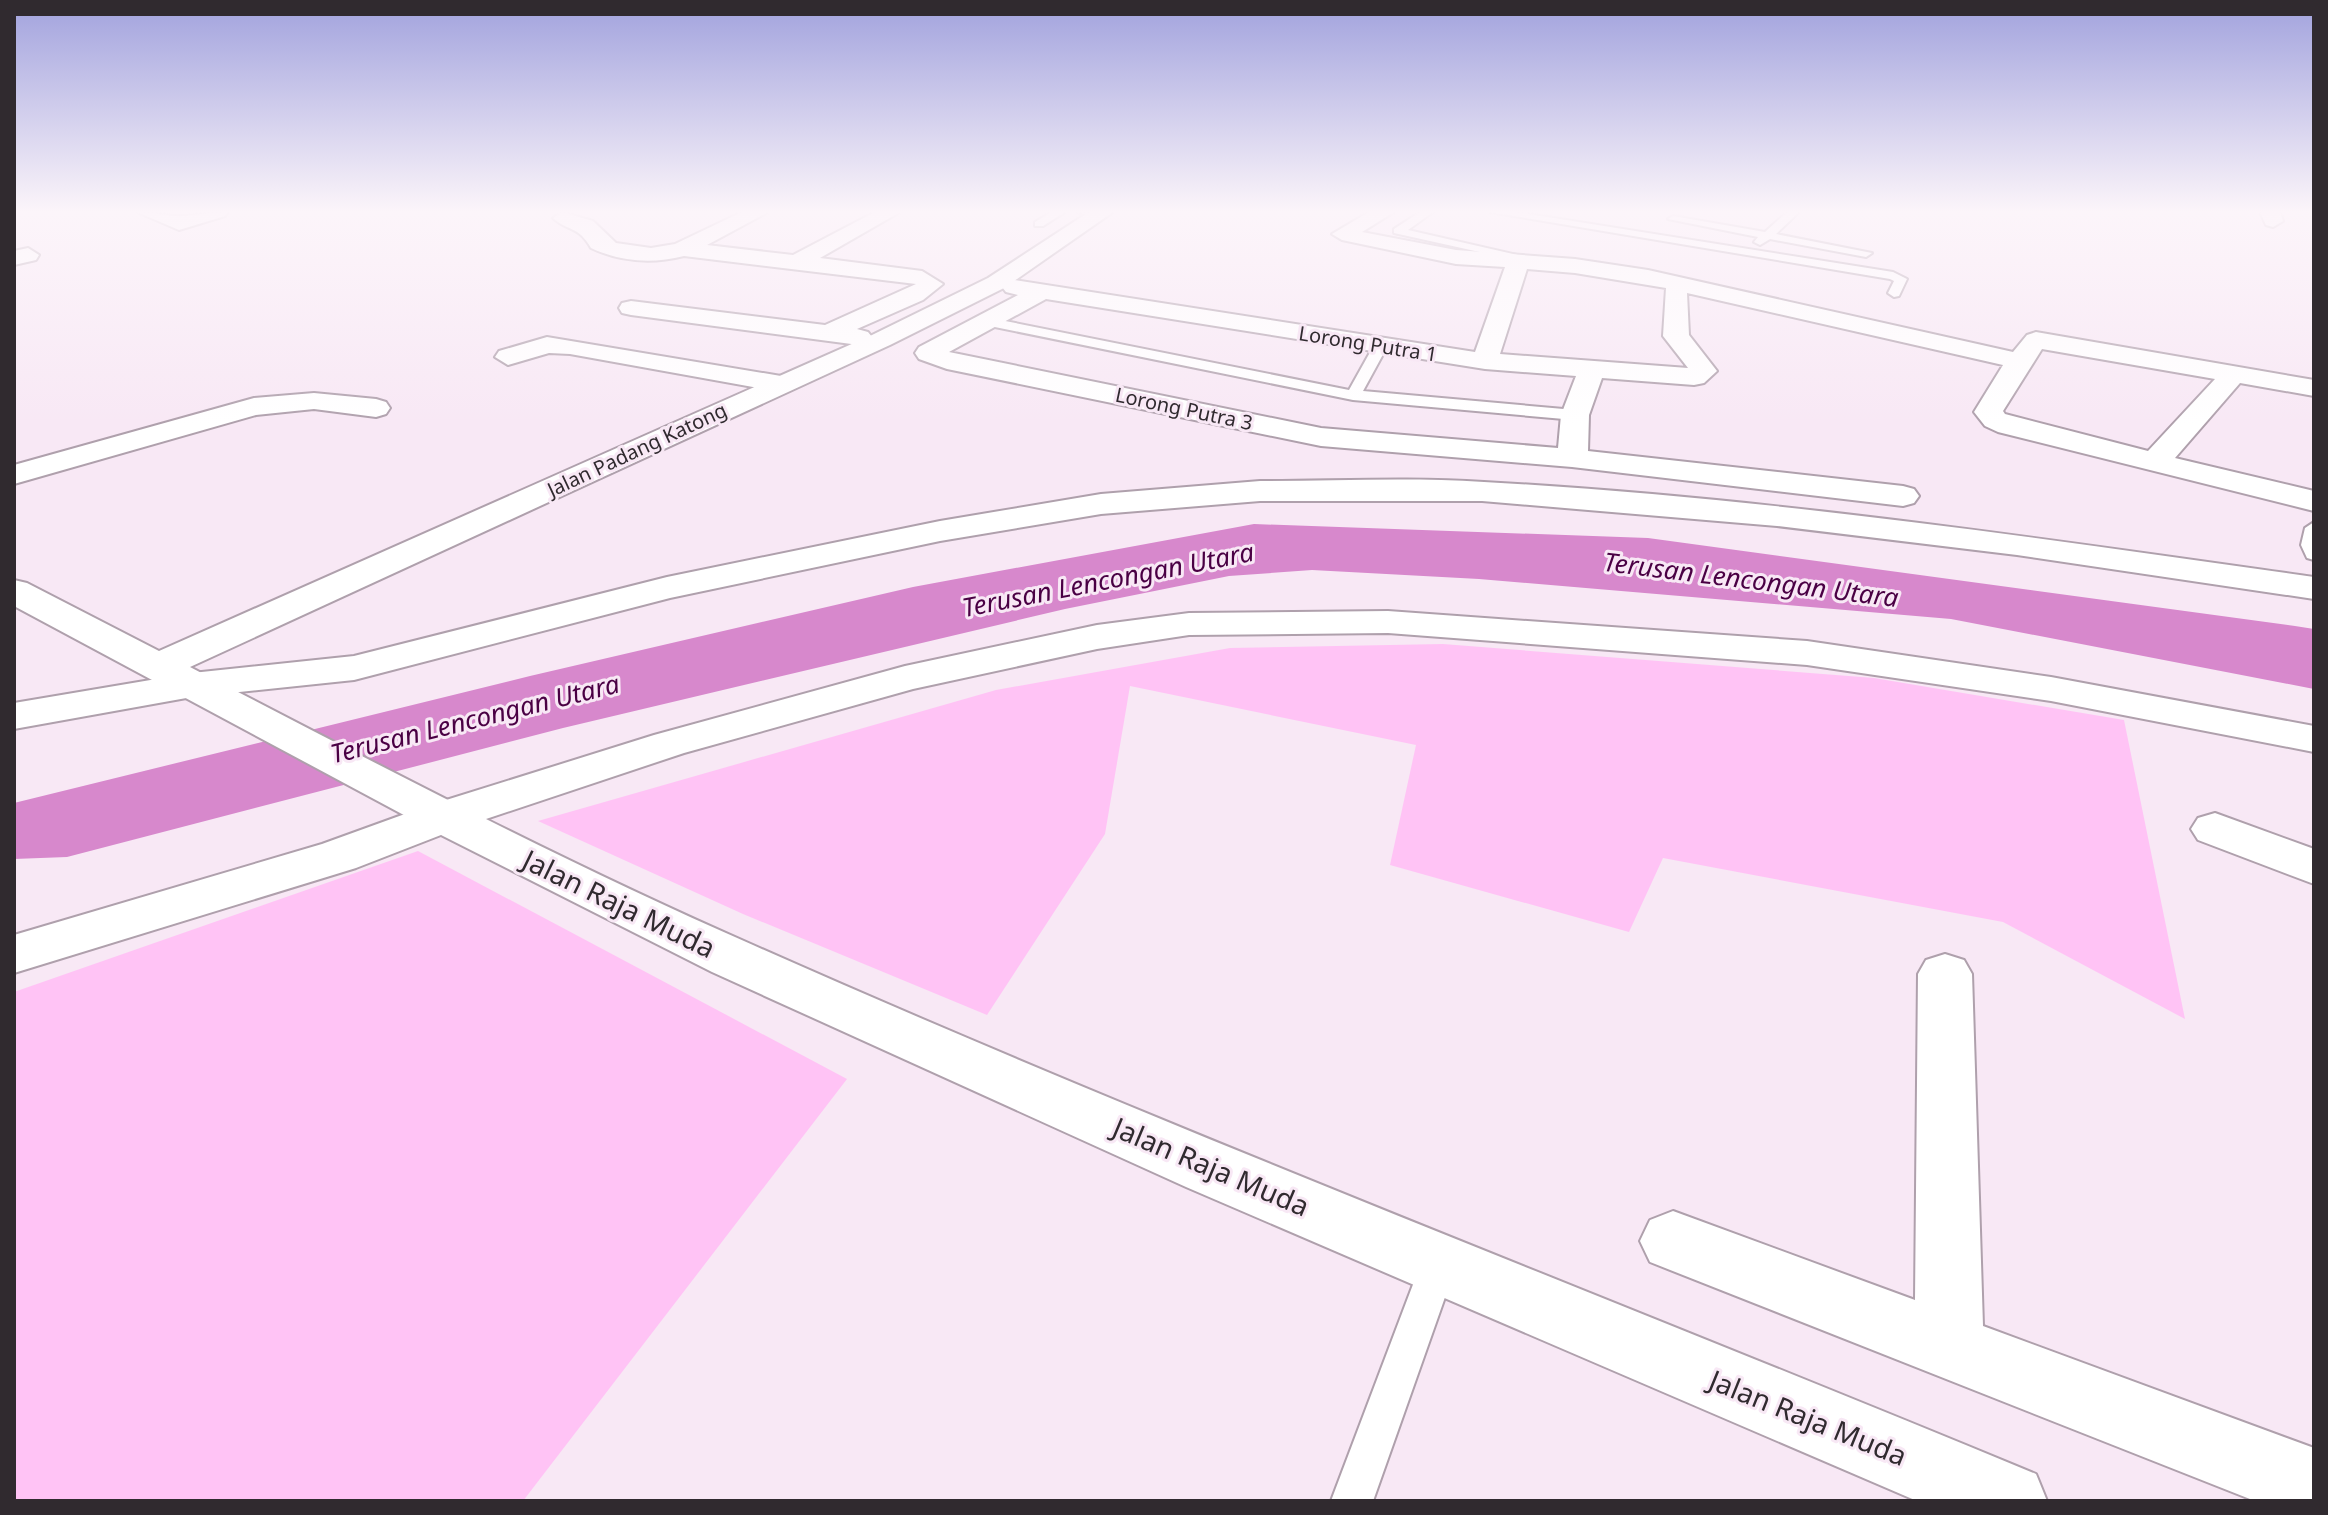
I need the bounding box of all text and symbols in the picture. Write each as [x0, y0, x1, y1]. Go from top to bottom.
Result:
street label: Lorong Putra 1 [1297, 319, 1439, 368]
street label: Lorong Putra 3 [1113, 381, 1255, 436]
street label: Jalan Padang Katong [541, 396, 731, 504]
water label: Terusan Lencongan Utara [959, 533, 1257, 625]
water label: Terusan Lencongan Utara [1602, 543, 1901, 615]
water label: Terusan Lencongan Utara [327, 665, 623, 771]
street label: Jalan Raja Muda [514, 839, 722, 966]
street label: Jalan Raja Muda [1105, 1106, 1315, 1225]
street label: Jalan Raja Muda [1701, 1359, 1913, 1474]

